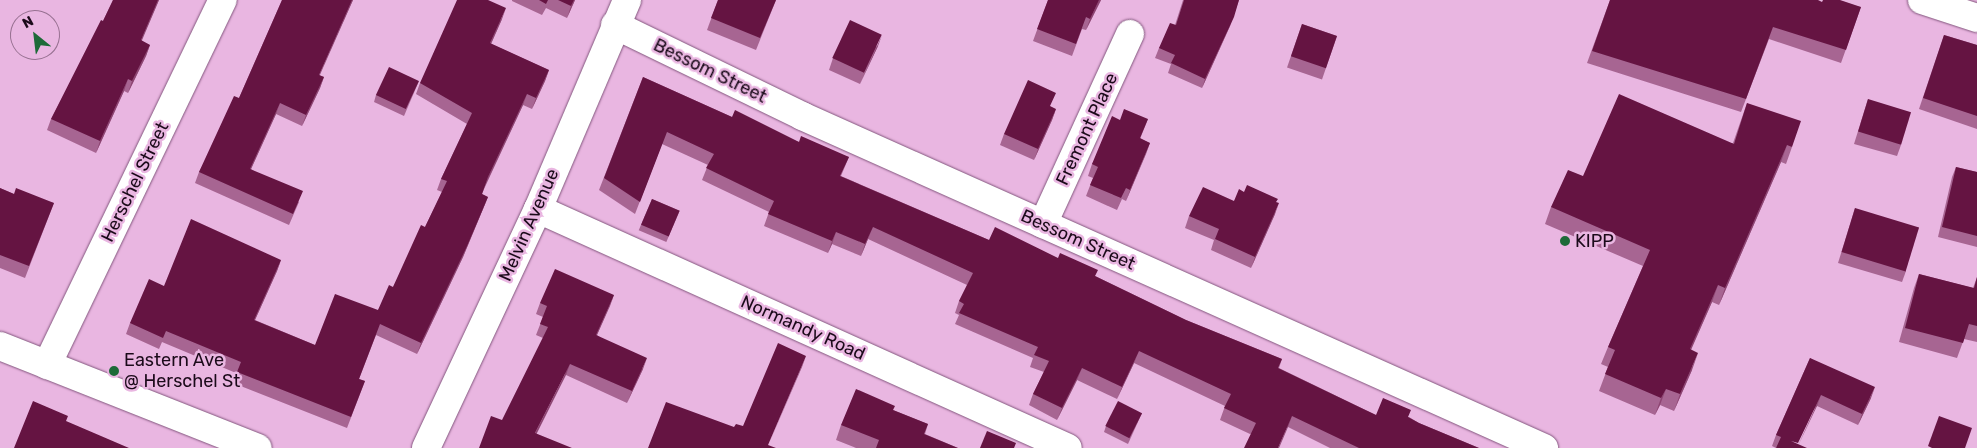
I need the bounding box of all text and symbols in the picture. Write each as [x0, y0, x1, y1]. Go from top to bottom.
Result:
north arrow [10, 10, 60, 60]
text: N [19, 12, 36, 32]
street label: Bessom Street [650, 34, 770, 108]
street label: Fremont Place [1052, 69, 1122, 189]
street label: Herschel Street [97, 119, 173, 245]
street label: Melvin Avenue [494, 165, 564, 285]
street label: Bessom Street [1017, 205, 1139, 275]
place label: KIPP [1575, 230, 1614, 252]
marker: KIPP [1559, 235, 1571, 247]
street label: Normandy Road [737, 291, 869, 365]
place label: Eastern Ave @ Herschel St [124, 350, 240, 392]
marker: Eastern Ave @ Herschel St [108, 365, 120, 377]

